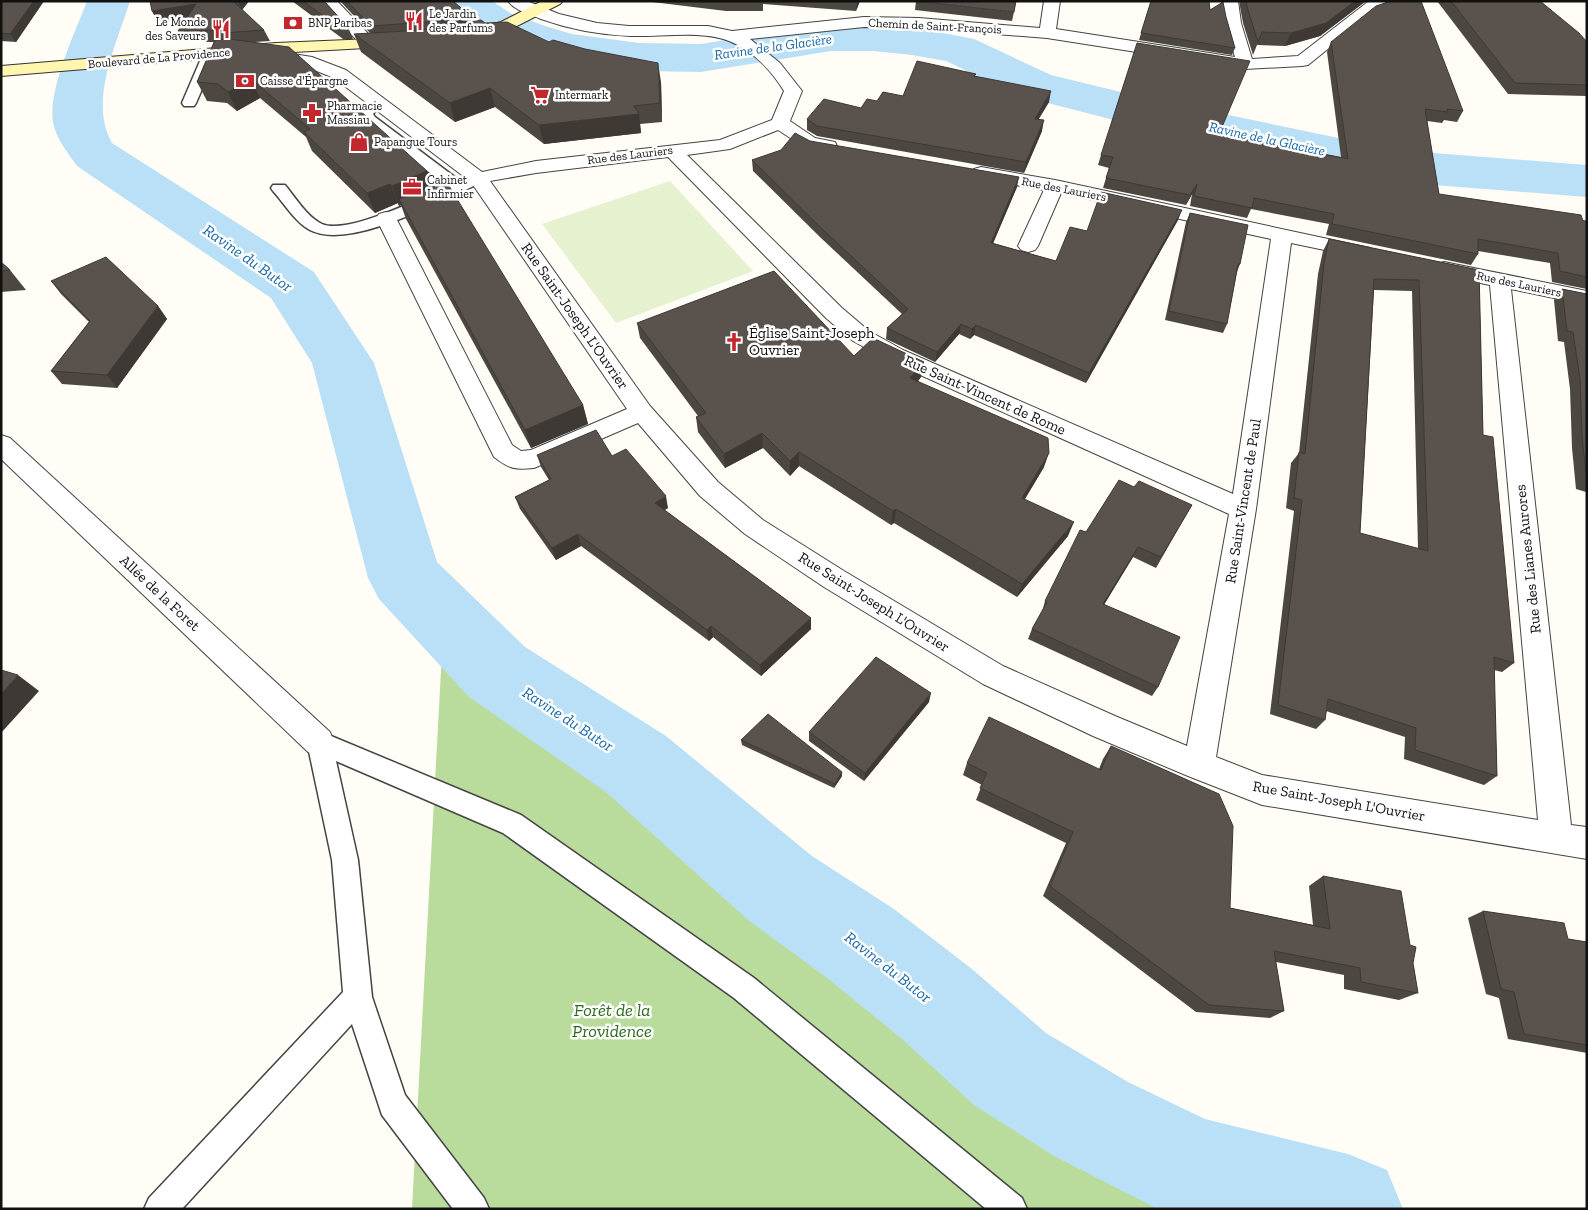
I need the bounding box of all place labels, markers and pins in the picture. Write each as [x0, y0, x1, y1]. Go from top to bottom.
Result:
place label: Le Jardin des Parfums [429, 7, 493, 35]
restaurant icon: Le Jardin des Parfums [403, 10, 425, 32]
bank icon: BNP Paribas [282, 12, 304, 34]
place label: Le Monde des Saveurs [145, 15, 206, 43]
place label: BNP Paribas [308, 16, 372, 30]
restaurant icon: Le Monde des Saveurs [210, 18, 232, 40]
bank icon: Caisse d'Épargne [234, 70, 256, 92]
place label: Caisse d'Épargne [260, 73, 349, 88]
supermarket icon: Intermark [529, 84, 551, 106]
place label: Intermark [555, 88, 609, 102]
place label: Pharmacie Massiau [327, 99, 383, 127]
pharmacy icon: Pharmacie Massiau [301, 102, 323, 124]
shop icon: Papangue Tours [348, 131, 370, 153]
place label: Papangue Tours [374, 135, 457, 149]
place label: Cabinet Infirmier [427, 173, 474, 201]
office icon: Cabinet Infirmier [401, 176, 423, 198]
place label: Église Saint-Joseph Ouvrier [749, 324, 875, 359]
church icon: Église Saint-Joseph Ouvrier [723, 331, 745, 353]

